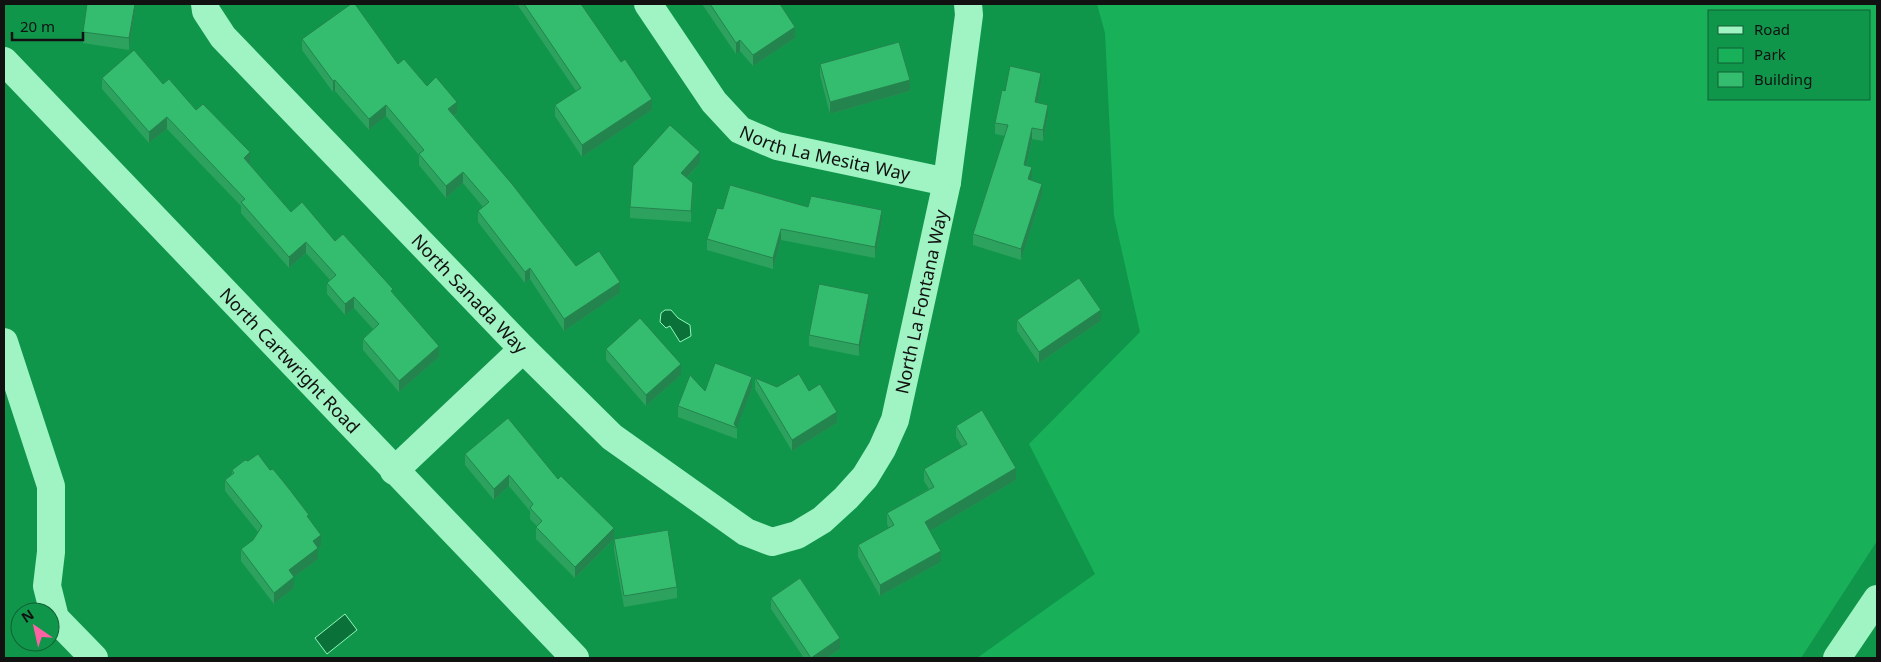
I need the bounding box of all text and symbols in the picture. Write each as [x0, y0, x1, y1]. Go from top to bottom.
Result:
scale bar [12, 10, 84, 42]
legend [1708, 10, 1871, 100]
text: 20 m [20, 16, 55, 36]
text: Road [1754, 19, 1790, 39]
text: Park [1754, 44, 1786, 64]
text: Building [1754, 69, 1812, 89]
street label: North La Mesita Way [736, 119, 913, 186]
street label: North La Fontana Way [889, 206, 953, 396]
street label: North Sanada Way [407, 229, 533, 359]
street label: North Cartwright Road [215, 282, 365, 438]
north arrow [10, 602, 60, 652]
text: N [17, 605, 37, 627]

